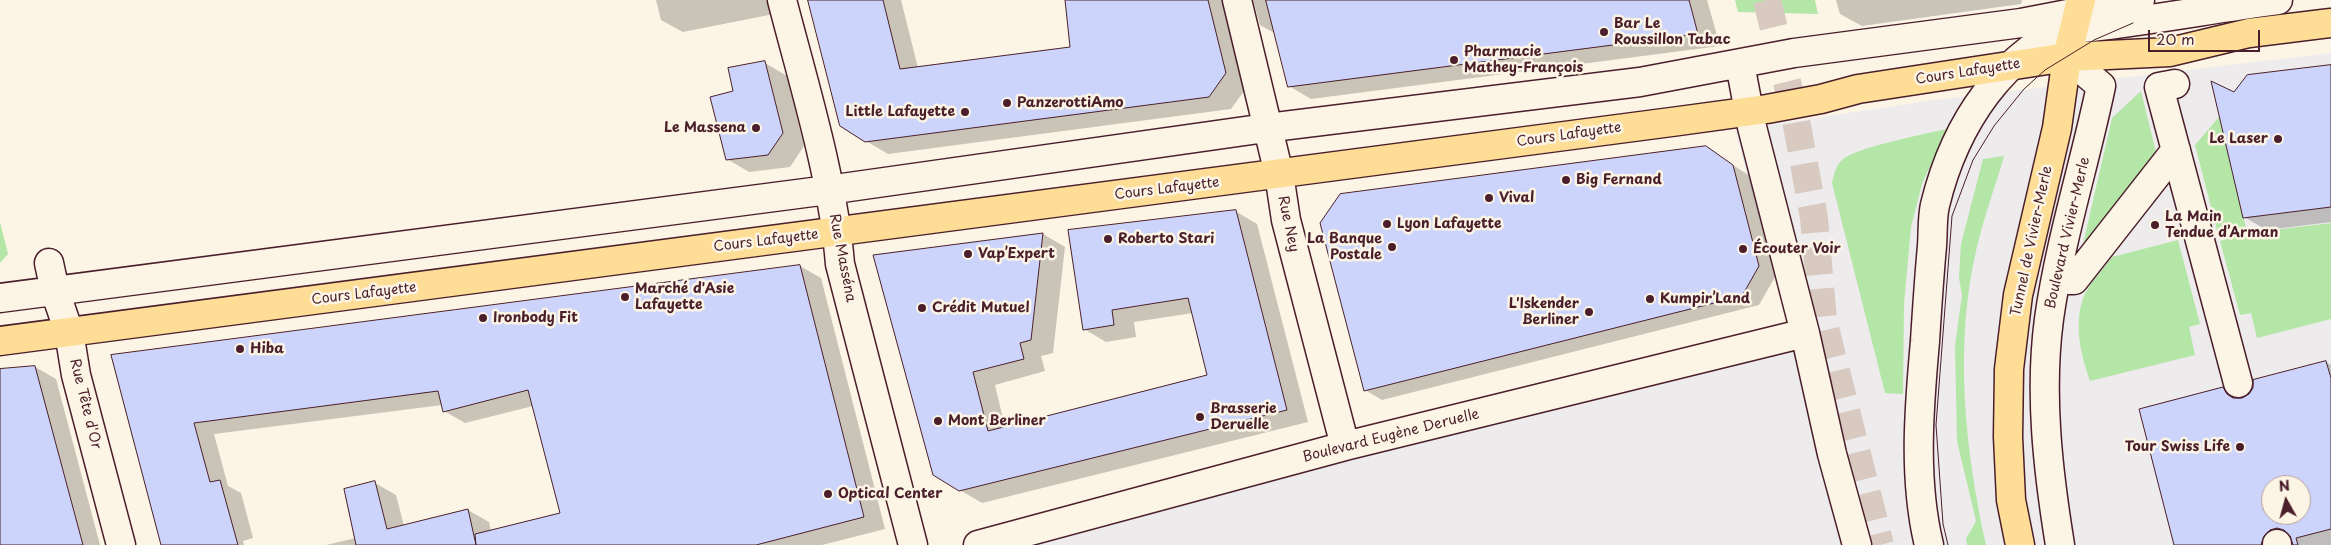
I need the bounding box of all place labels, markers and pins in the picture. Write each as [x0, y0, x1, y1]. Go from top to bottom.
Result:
place label: Bar Le Roussillon Tabac [1614, 16, 1730, 48]
marker: Bar Le Roussillon Tabac [1598, 26, 1610, 38]
place label: Pharmacie Mathey-François [1464, 44, 1583, 76]
marker: Pharmacie Mathey-François [1448, 54, 1460, 66]
place label: PanzerottiAmo [1017, 95, 1124, 111]
marker: PanzerottiAmo [1001, 97, 1013, 109]
place label: Little Lafayette [846, 104, 955, 120]
marker: Little Lafayette [959, 106, 971, 118]
place label: Le Massena [664, 120, 746, 136]
marker: Le Massena [750, 122, 762, 134]
place label: Le Laser [2209, 131, 2268, 147]
marker: Le Laser [2272, 133, 2284, 145]
place label: Big Fernand [1576, 172, 1662, 188]
marker: Big Fernand [1560, 174, 1572, 186]
place label: Vival [1499, 190, 1534, 206]
marker: Vival [1483, 192, 1495, 204]
place label: La Main Tendue d’Arman [2165, 209, 2278, 242]
place label: Lyon Lafayette [1397, 216, 1502, 232]
marker: Lyon Lafayette [1381, 218, 1393, 230]
marker: La Main Tendue d’Arman [2149, 219, 2161, 231]
place label: Roberto Stari [1118, 231, 1214, 247]
place label: La Banque Postale [1307, 231, 1382, 264]
marker: Roberto Stari [1102, 233, 1114, 245]
marker: La Banque Postale [1386, 241, 1398, 253]
place label: Écouter Voir [1753, 241, 1841, 257]
marker: Écouter Voir [1737, 243, 1749, 255]
place label: Vap’Expert [978, 246, 1055, 262]
marker: Vap’Expert [962, 248, 974, 260]
place label: Marché d'Asie Lafayette [635, 281, 734, 314]
marker: Marché d'Asie Lafayette [619, 291, 631, 303]
place label: Kumpir’Land [1660, 291, 1750, 307]
marker: Kumpir’Land [1644, 293, 1656, 305]
place label: L'Iskender Berliner [1509, 296, 1579, 328]
place label: Crédit Mutuel [932, 300, 1029, 316]
marker: Crédit Mutuel [916, 302, 928, 314]
marker: L'Iskender Berliner [1583, 306, 1595, 318]
place label: Ironbody Fit [493, 310, 578, 326]
marker: Ironbody Fit [477, 312, 489, 324]
place label: Hiba [250, 341, 284, 357]
marker: Hiba [234, 343, 246, 355]
place label: Brasserie Deruelle [1210, 401, 1277, 434]
marker: Brasserie Deruelle [1194, 411, 1206, 423]
place label: Mont Berliner [948, 413, 1046, 429]
marker: Mont Berliner [932, 415, 944, 427]
place label: Tour Swiss Life [2125, 439, 2230, 455]
marker: Tour Swiss Life [2234, 441, 2246, 453]
place label: Optical Center [838, 486, 942, 502]
marker: Optical Center [822, 488, 834, 500]

